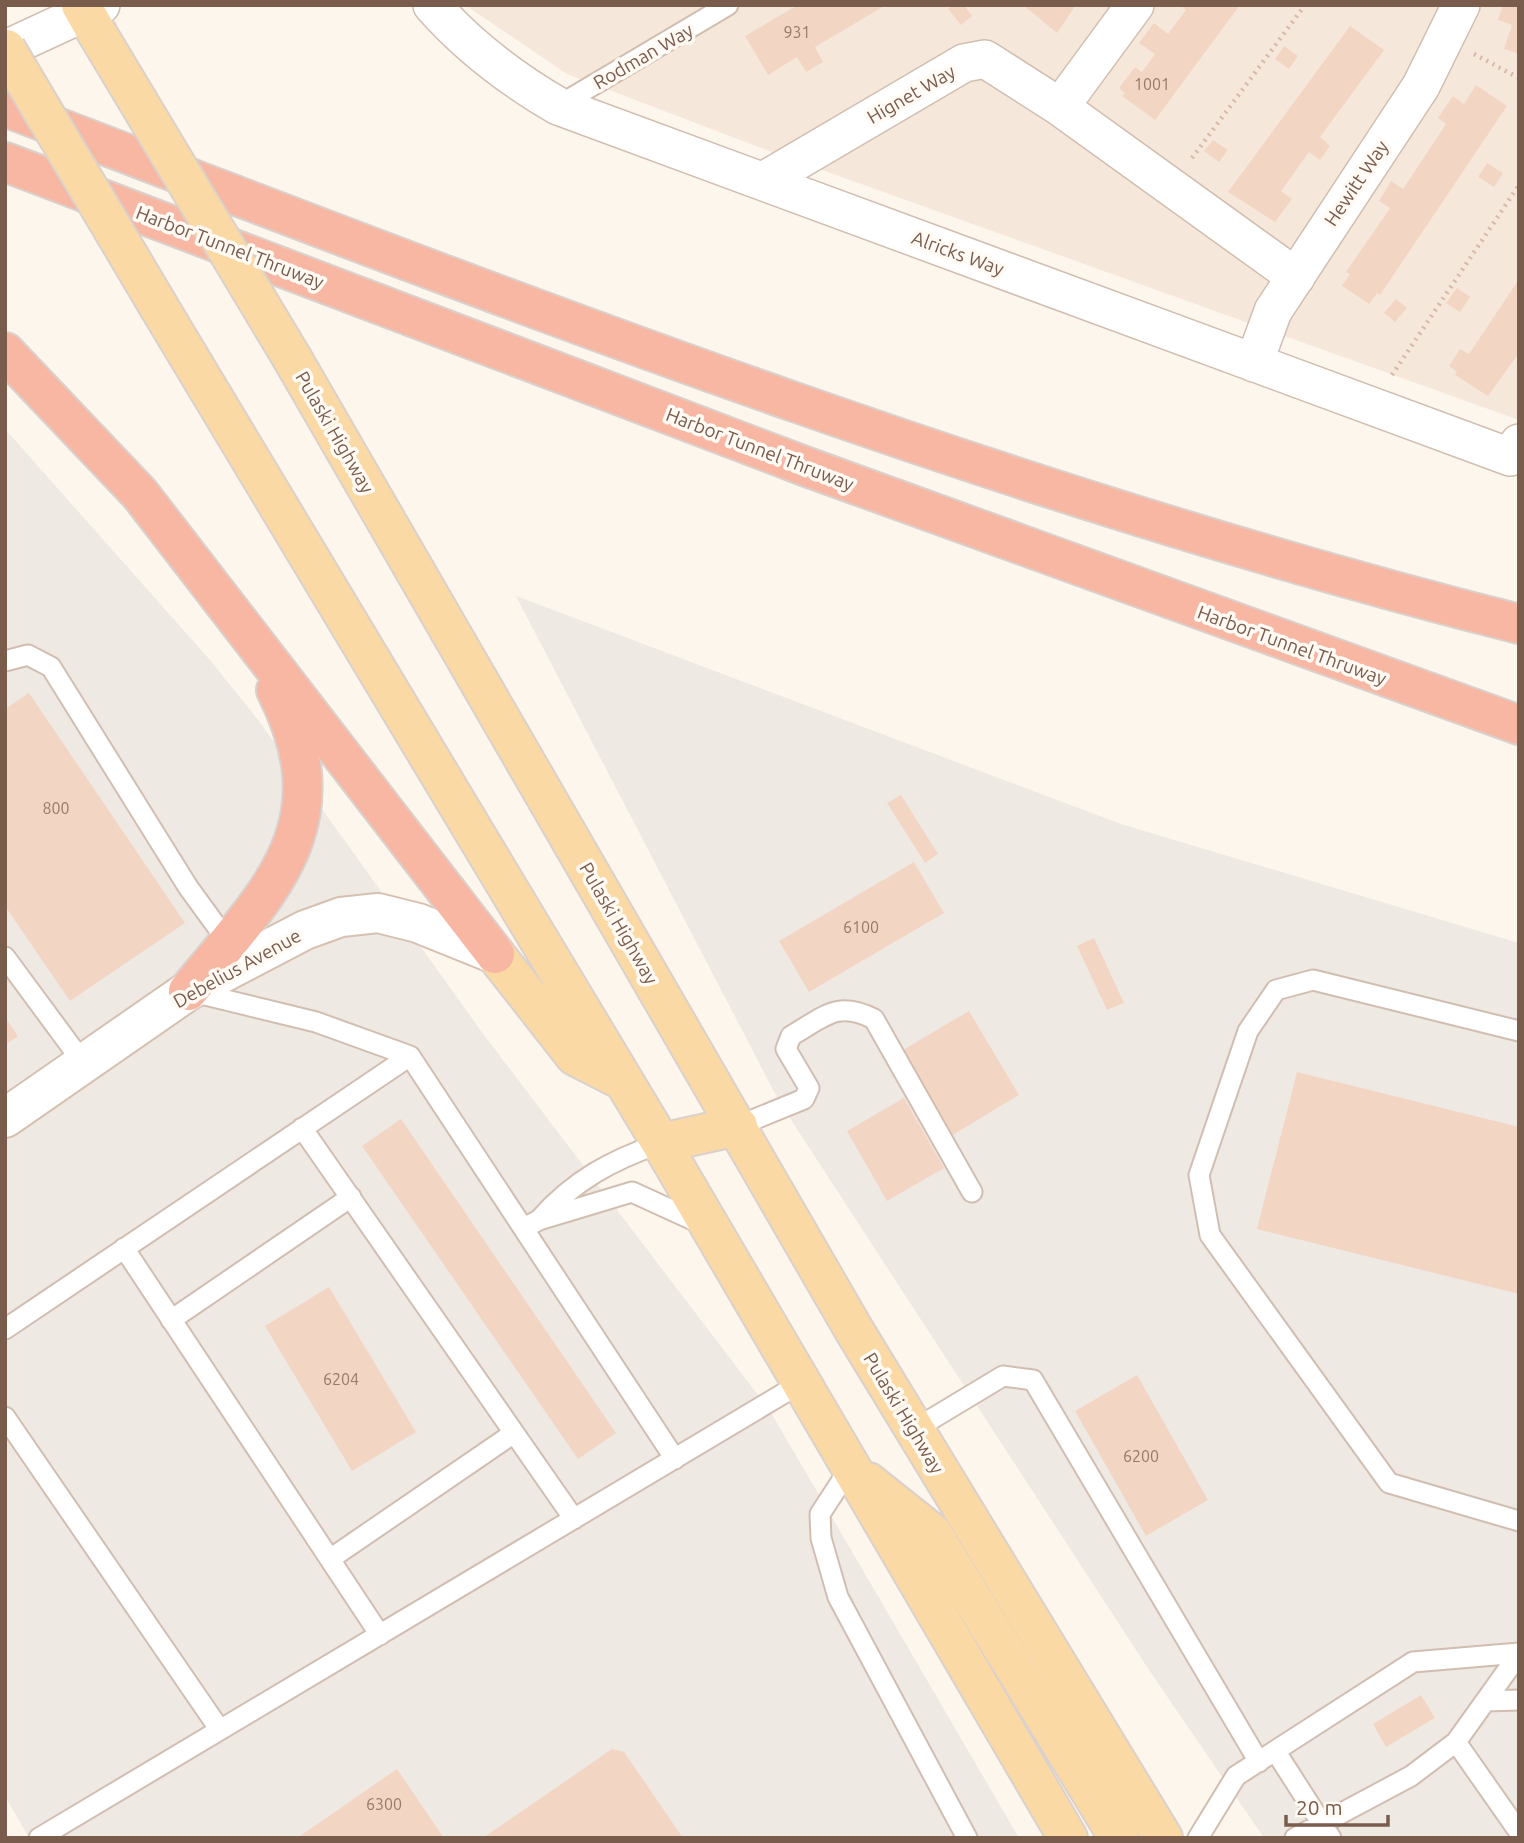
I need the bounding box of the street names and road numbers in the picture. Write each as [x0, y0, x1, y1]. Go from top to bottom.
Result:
street label: Rodman Way [589, 19, 697, 93]
street label: Hignet Way [863, 60, 959, 128]
street label: Hewitt Way [1319, 136, 1393, 230]
street label: Harbor Tunnel Thruway [133, 201, 327, 293]
street label: Alricks Way [909, 226, 1007, 280]
street label: Pulaski Highway [291, 367, 379, 497]
street label: Harbor Tunnel Thruway [663, 403, 857, 495]
street label: Harbor Tunnel Thruway [1195, 601, 1389, 689]
street label: Pulaski Highway [575, 858, 663, 988]
street label: Debelius Avenue [169, 924, 305, 1012]
street label: Pulaski Highway [859, 1349, 949, 1477]

